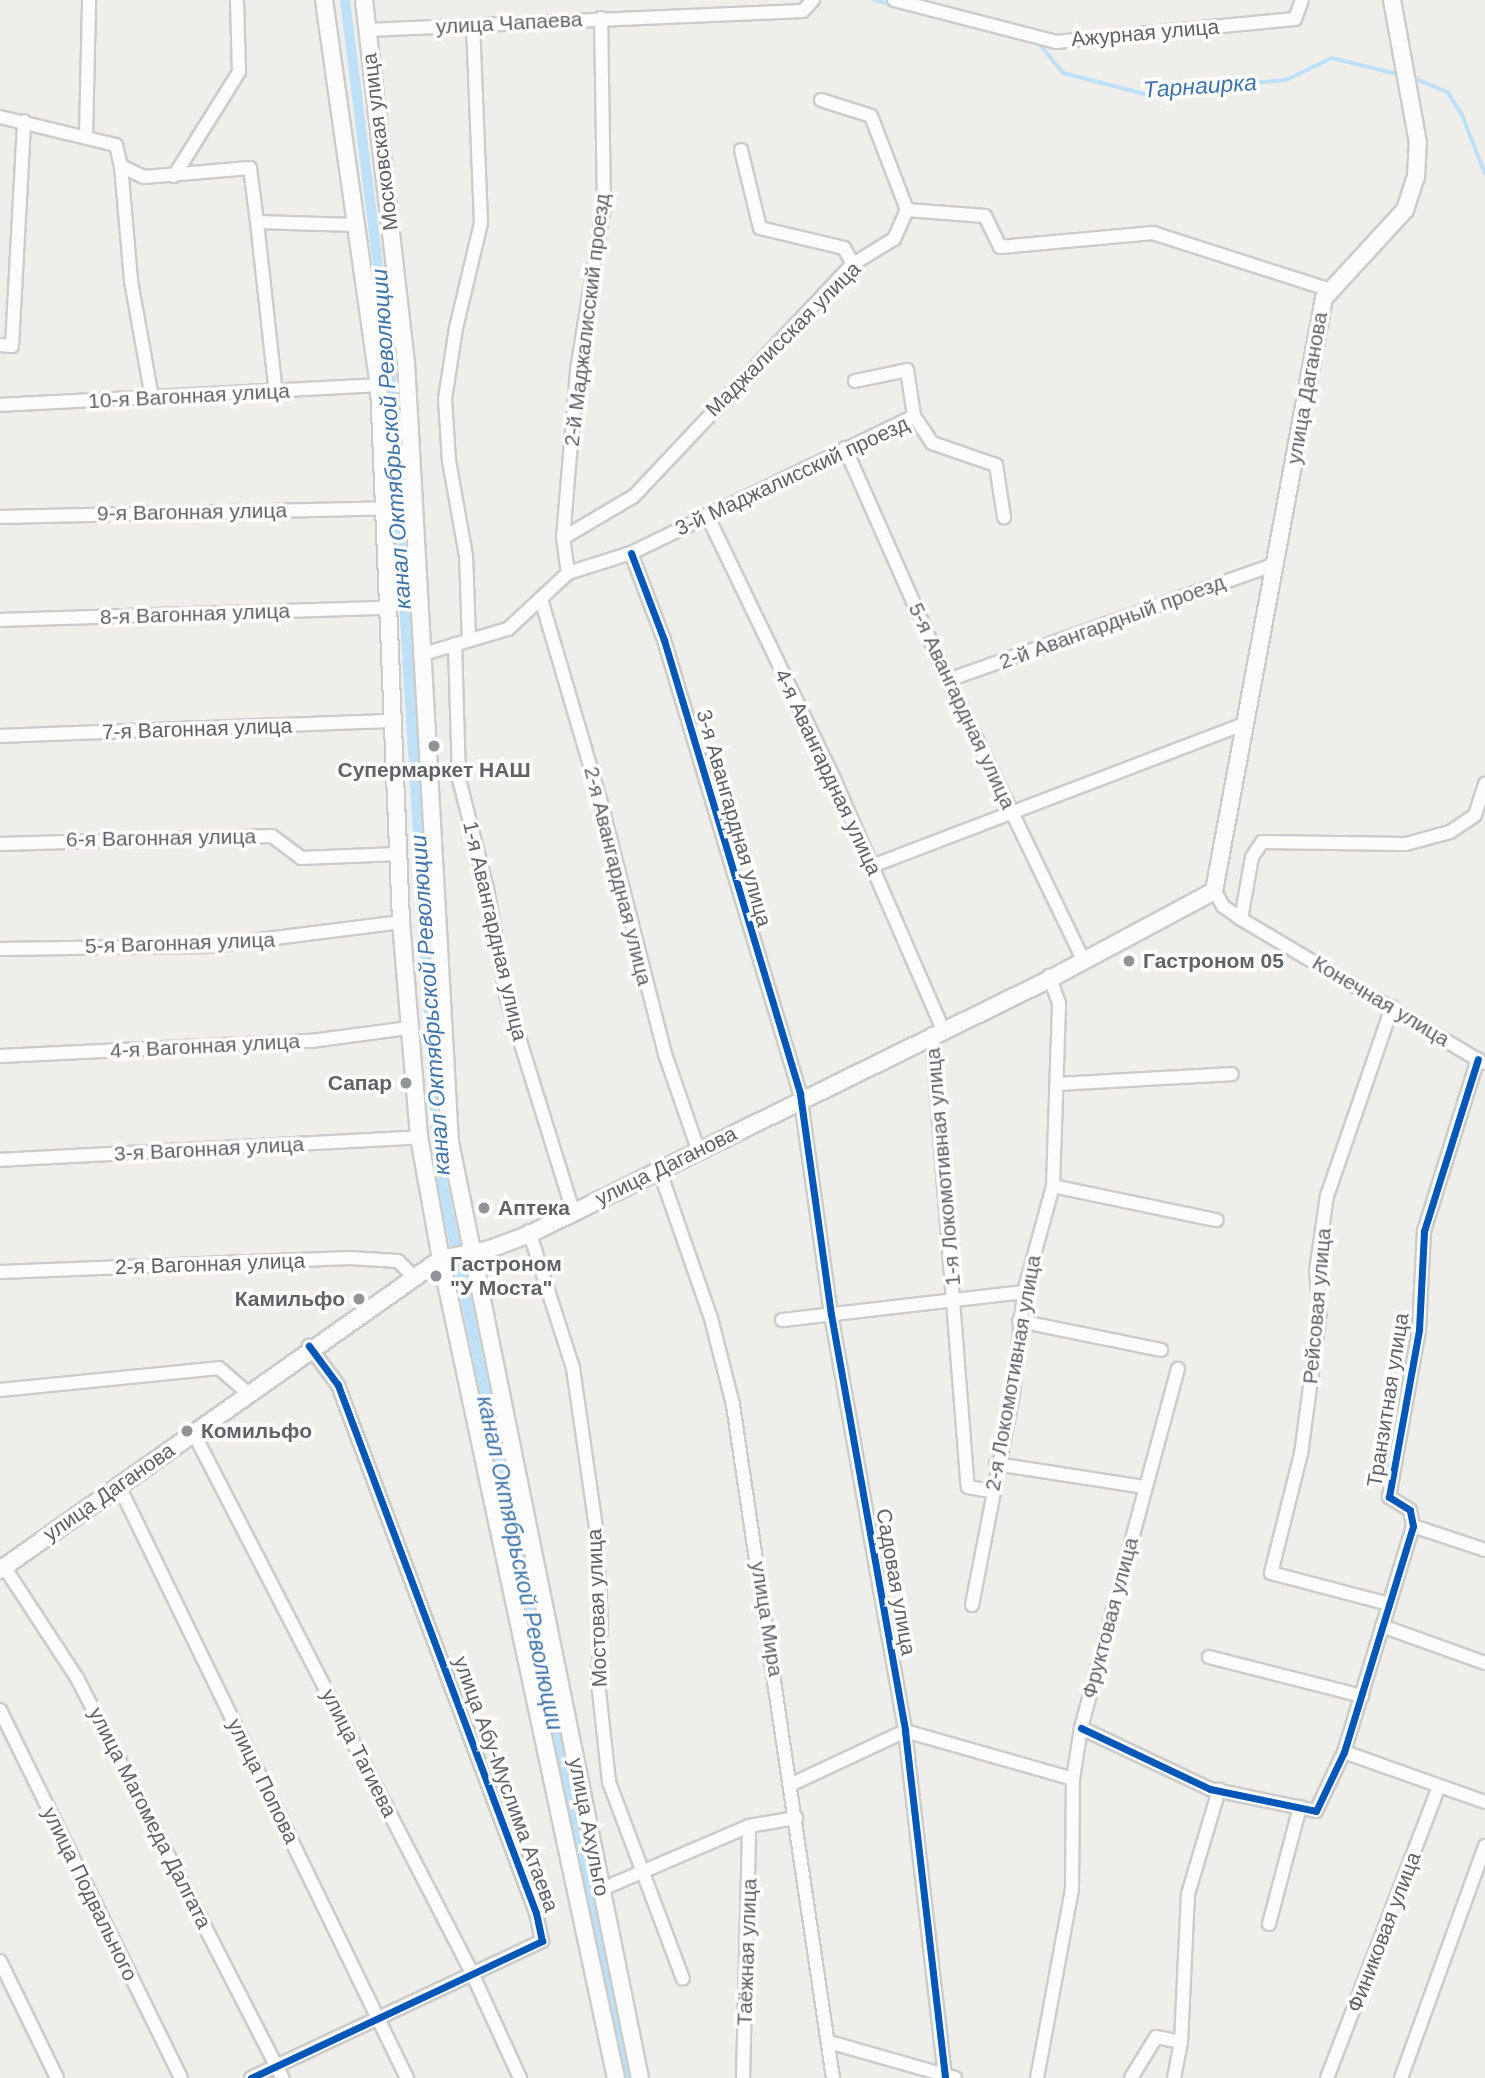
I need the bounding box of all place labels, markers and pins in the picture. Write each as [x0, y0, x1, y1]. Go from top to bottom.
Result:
marker: Супермаркет НАШ [426, 738, 442, 754]
place label: Супермаркет НАШ [338, 757, 530, 783]
place label: Гастроном 05 [1143, 948, 1284, 974]
marker: Гастроном 05 [1121, 953, 1137, 969]
place label: Сапар [328, 1070, 392, 1096]
marker: Сапар [398, 1075, 414, 1091]
place label: Аптека [498, 1195, 570, 1221]
marker: Аптека [476, 1200, 492, 1216]
place label: Гастроном "У Моста" [450, 1251, 562, 1301]
marker: Гастроном "У Моста" [428, 1268, 444, 1284]
place label: Камильфо [235, 1286, 345, 1312]
marker: Камильфо [351, 1291, 367, 1307]
place label: Комильфо [201, 1418, 312, 1444]
marker: Комильфо [179, 1423, 195, 1439]

